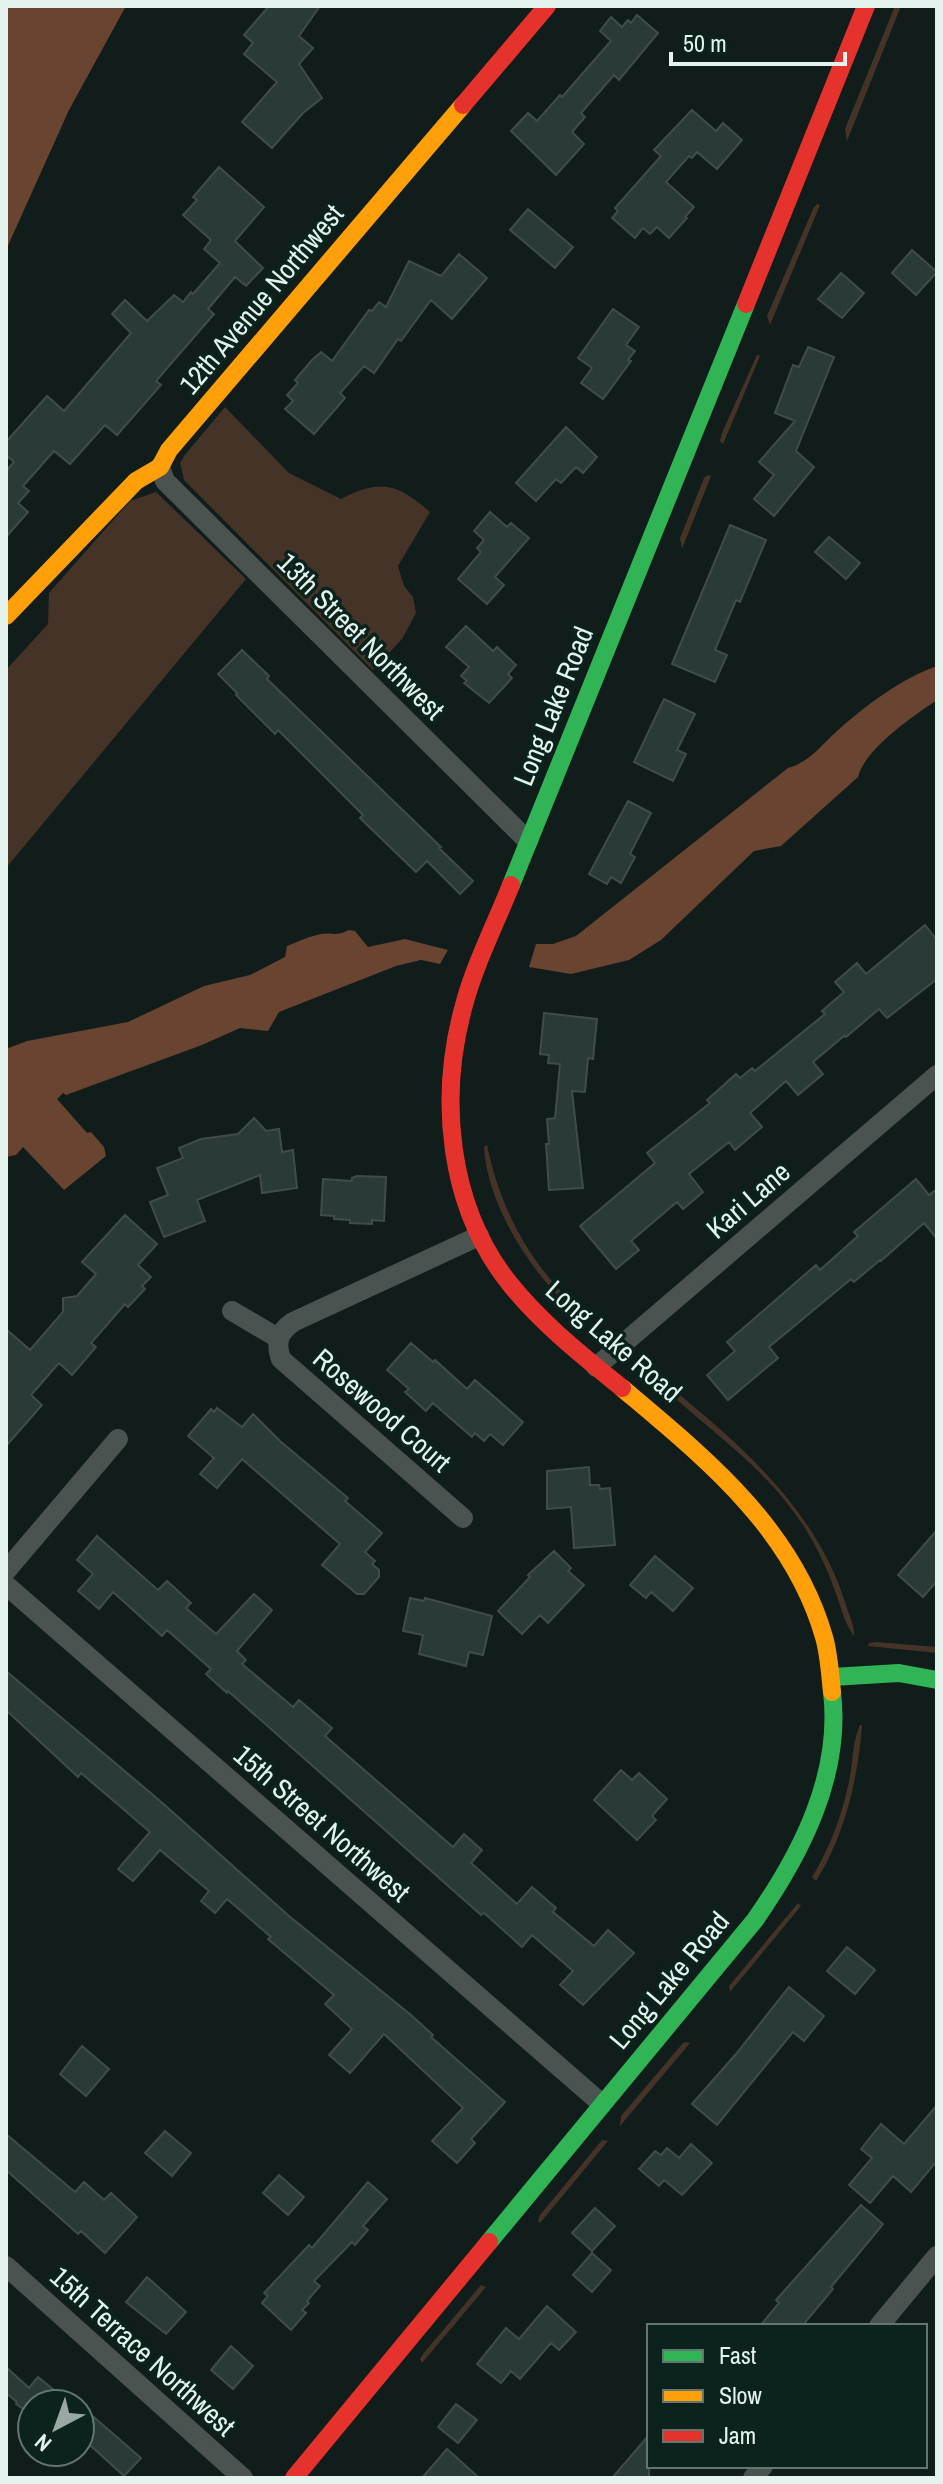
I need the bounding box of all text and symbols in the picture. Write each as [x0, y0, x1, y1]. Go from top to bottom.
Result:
scale bar [671, 16, 845, 66]
text: 50 m [683, 27, 727, 59]
street label: 12th Avenue Northwest [170, 196, 352, 402]
street label: 13th Street Northwest [269, 544, 453, 728]
street label: Long Lake Road [504, 621, 602, 791]
street label: Kari Lane [698, 1153, 798, 1247]
street label: Long Lake Road [538, 1271, 690, 1411]
street label: Rosewood Court [305, 1340, 459, 1480]
street label: 15th Street Northwest [226, 1736, 418, 1910]
street label: Long Lake Road [600, 1903, 738, 2057]
street label: 15th Terrace Northwest [44, 2259, 242, 2443]
legend [647, 2324, 927, 2468]
text: Fast [719, 2339, 757, 2371]
text: Slow [719, 2379, 762, 2411]
north arrow [16, 2388, 96, 2468]
text: Jam [719, 2419, 756, 2451]

